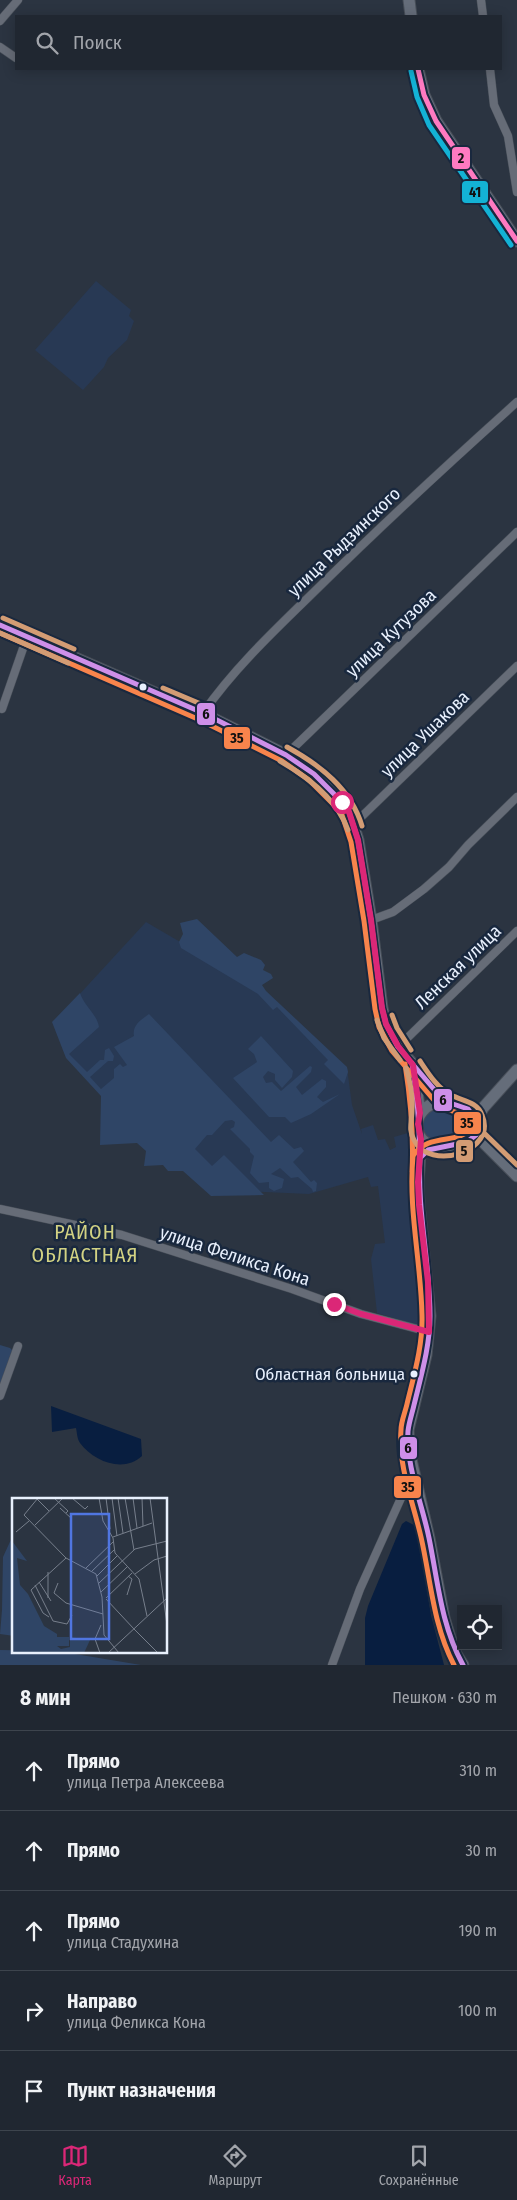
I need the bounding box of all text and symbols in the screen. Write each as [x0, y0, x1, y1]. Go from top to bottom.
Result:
search box [15, 15, 502, 70]
icon: search [33, 29, 61, 57]
text: Поиск [73, 31, 122, 54]
line badge: 2 [451, 146, 471, 170]
text: 2 [457, 150, 465, 167]
line badge: 41 [461, 180, 489, 204]
text: 41 [469, 184, 481, 201]
street label: улица Рыдзинского [283, 483, 405, 601]
street label: улица Кутузова [341, 584, 441, 682]
unlabelled marker [138, 682, 148, 692]
street label: улица Ушакова [376, 686, 474, 782]
line badge: 6 [196, 702, 216, 726]
text: 6 [202, 706, 210, 723]
line badge: 35 [223, 726, 251, 750]
text: 35 [229, 730, 244, 747]
route start [331, 791, 354, 814]
street label: Ленская улица [410, 920, 506, 1014]
line badge: 6 [433, 1088, 453, 1112]
text: 6 [439, 1092, 447, 1109]
line badge: 35 [453, 1111, 482, 1135]
text: 35 [459, 1115, 474, 1132]
line badge: 5 [455, 1139, 474, 1163]
text: 5 [461, 1143, 468, 1160]
district label: РАЙОН ОБЛАСТНАЯ [32, 1220, 138, 1267]
street label: улица Феликса Кона [157, 1221, 313, 1291]
route end [323, 1293, 346, 1316]
place label: Областная больница [255, 1364, 405, 1385]
marker: Областная больница [409, 1369, 419, 1379]
line badge: 6 [399, 1436, 418, 1460]
text: 6 [404, 1440, 412, 1457]
line badge: 35 [393, 1475, 422, 1499]
text: 35 [400, 1479, 415, 1496]
inset map [12, 1498, 168, 1652]
map controls [457, 1605, 502, 1650]
button: locate [457, 1605, 502, 1650]
text: 8 мин [20, 1685, 71, 1711]
text: Пешком · 630 m [392, 1688, 497, 1707]
text: Прямо [67, 1750, 120, 1773]
icon: ahead [20, 1757, 48, 1785]
text: 310 m [460, 1761, 497, 1780]
text: улица Петра Алексеева [67, 1773, 224, 1792]
icon: ahead [20, 1837, 48, 1865]
text: Прямо [67, 1839, 120, 1862]
text: 30 m [465, 1841, 497, 1860]
text: Прямо [67, 1910, 120, 1933]
icon: ahead [20, 1917, 48, 1945]
text: 190 m [459, 1921, 497, 1940]
text: улица Стадухина [67, 1933, 179, 1952]
text: Направо [67, 1990, 137, 2013]
icon: right [20, 1997, 48, 2025]
text: 100 m [458, 2001, 497, 2020]
text: улица Феликса Кона [67, 2013, 206, 2032]
icon: arrive [20, 2077, 48, 2105]
text: Пункт назначения [67, 2079, 216, 2102]
tab: Карта [58, 2142, 92, 2189]
tab: Маршрут [208, 2142, 262, 2189]
tab: Сохранённые [379, 2142, 459, 2189]

